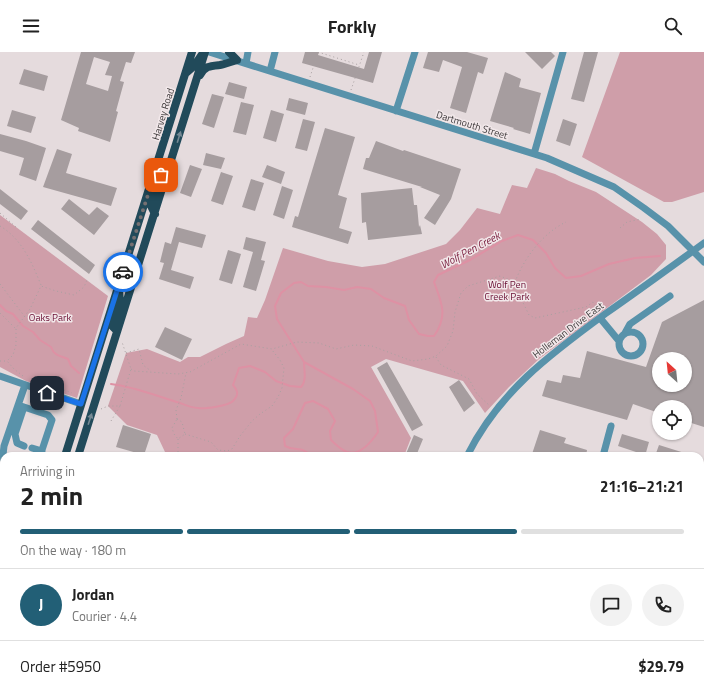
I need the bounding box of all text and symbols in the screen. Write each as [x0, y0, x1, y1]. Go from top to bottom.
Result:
text: Forkly [328, 13, 376, 40]
icon: menu [20, 15, 42, 37]
icon: search [662, 15, 684, 37]
street label: Harvey Road [148, 86, 178, 142]
street label: Dartmouth Street [434, 107, 510, 143]
one-way arrow [176, 131, 182, 143]
pin [144, 158, 178, 192]
icon: bag [150, 164, 172, 186]
water label: Wolf Pen Creek [437, 227, 504, 272]
courier [103, 252, 143, 292]
icon: car [112, 261, 134, 283]
park label: Wolf Pen Creek Park [485, 277, 530, 304]
street label: Holleman Drive East [529, 298, 607, 362]
park label: Oaks Park [29, 310, 71, 325]
north arrow [652, 352, 692, 392]
map controls [652, 352, 692, 440]
pin [30, 376, 64, 410]
icon: home [36, 382, 58, 404]
button: locate [652, 400, 692, 440]
one-way arrow [87, 412, 93, 424]
text: Arriving in [20, 461, 75, 481]
text: 21:16–21:21 [600, 475, 684, 498]
text: 2 min [20, 476, 83, 515]
text: On the way · 180 m [20, 540, 126, 560]
text: Jordan [72, 583, 114, 606]
button: chat [590, 584, 632, 626]
button: phone [642, 584, 684, 626]
text: J [39, 593, 43, 616]
text: Courier · 4.4 [72, 606, 137, 626]
text: Order #5950 [20, 655, 101, 678]
text: $29.79 [638, 655, 684, 678]

